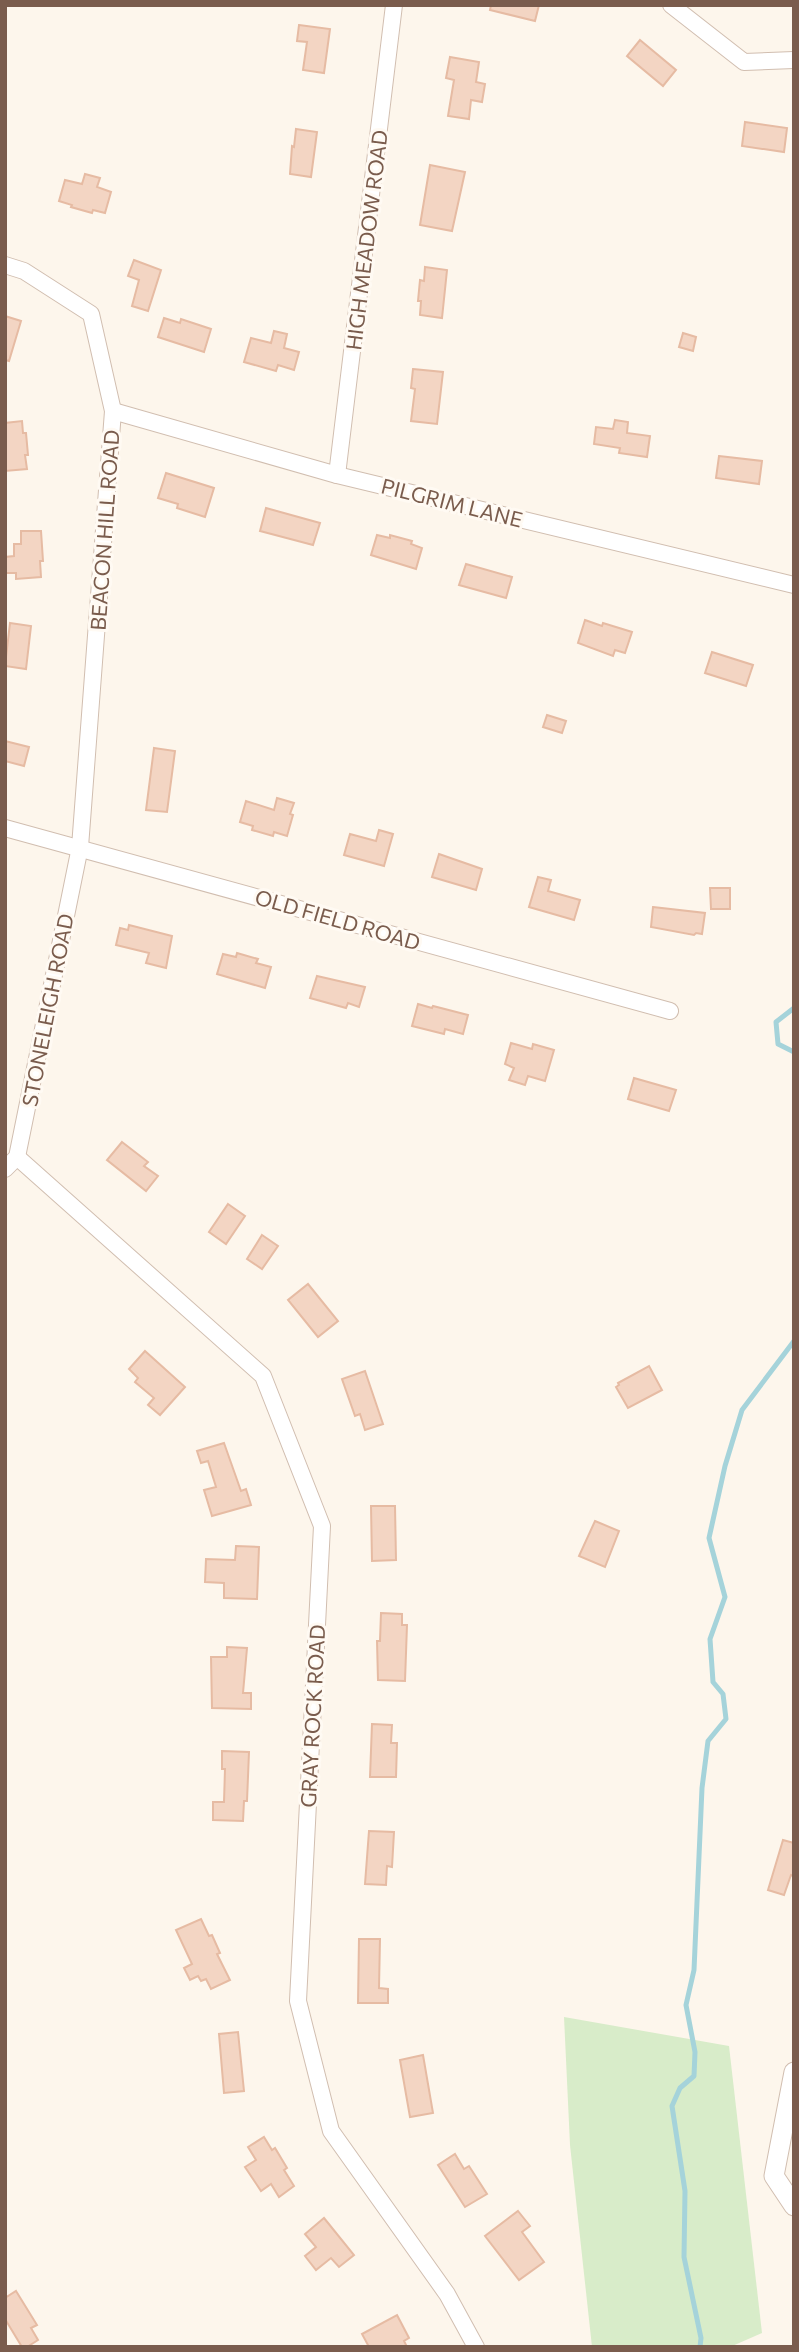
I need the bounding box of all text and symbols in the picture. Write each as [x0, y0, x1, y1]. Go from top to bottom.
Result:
street label: HIGH MEADOW ROAD [340, 128, 392, 352]
street label: BEACON HILL ROAD [85, 429, 123, 631]
street label: PILGRIM LANE [379, 472, 525, 532]
street label: OLD FIELD ROAD [252, 883, 424, 955]
street label: STONELEIGH ROAD [16, 911, 78, 1109]
street label: GRAY ROCK ROAD [295, 1624, 329, 1808]

